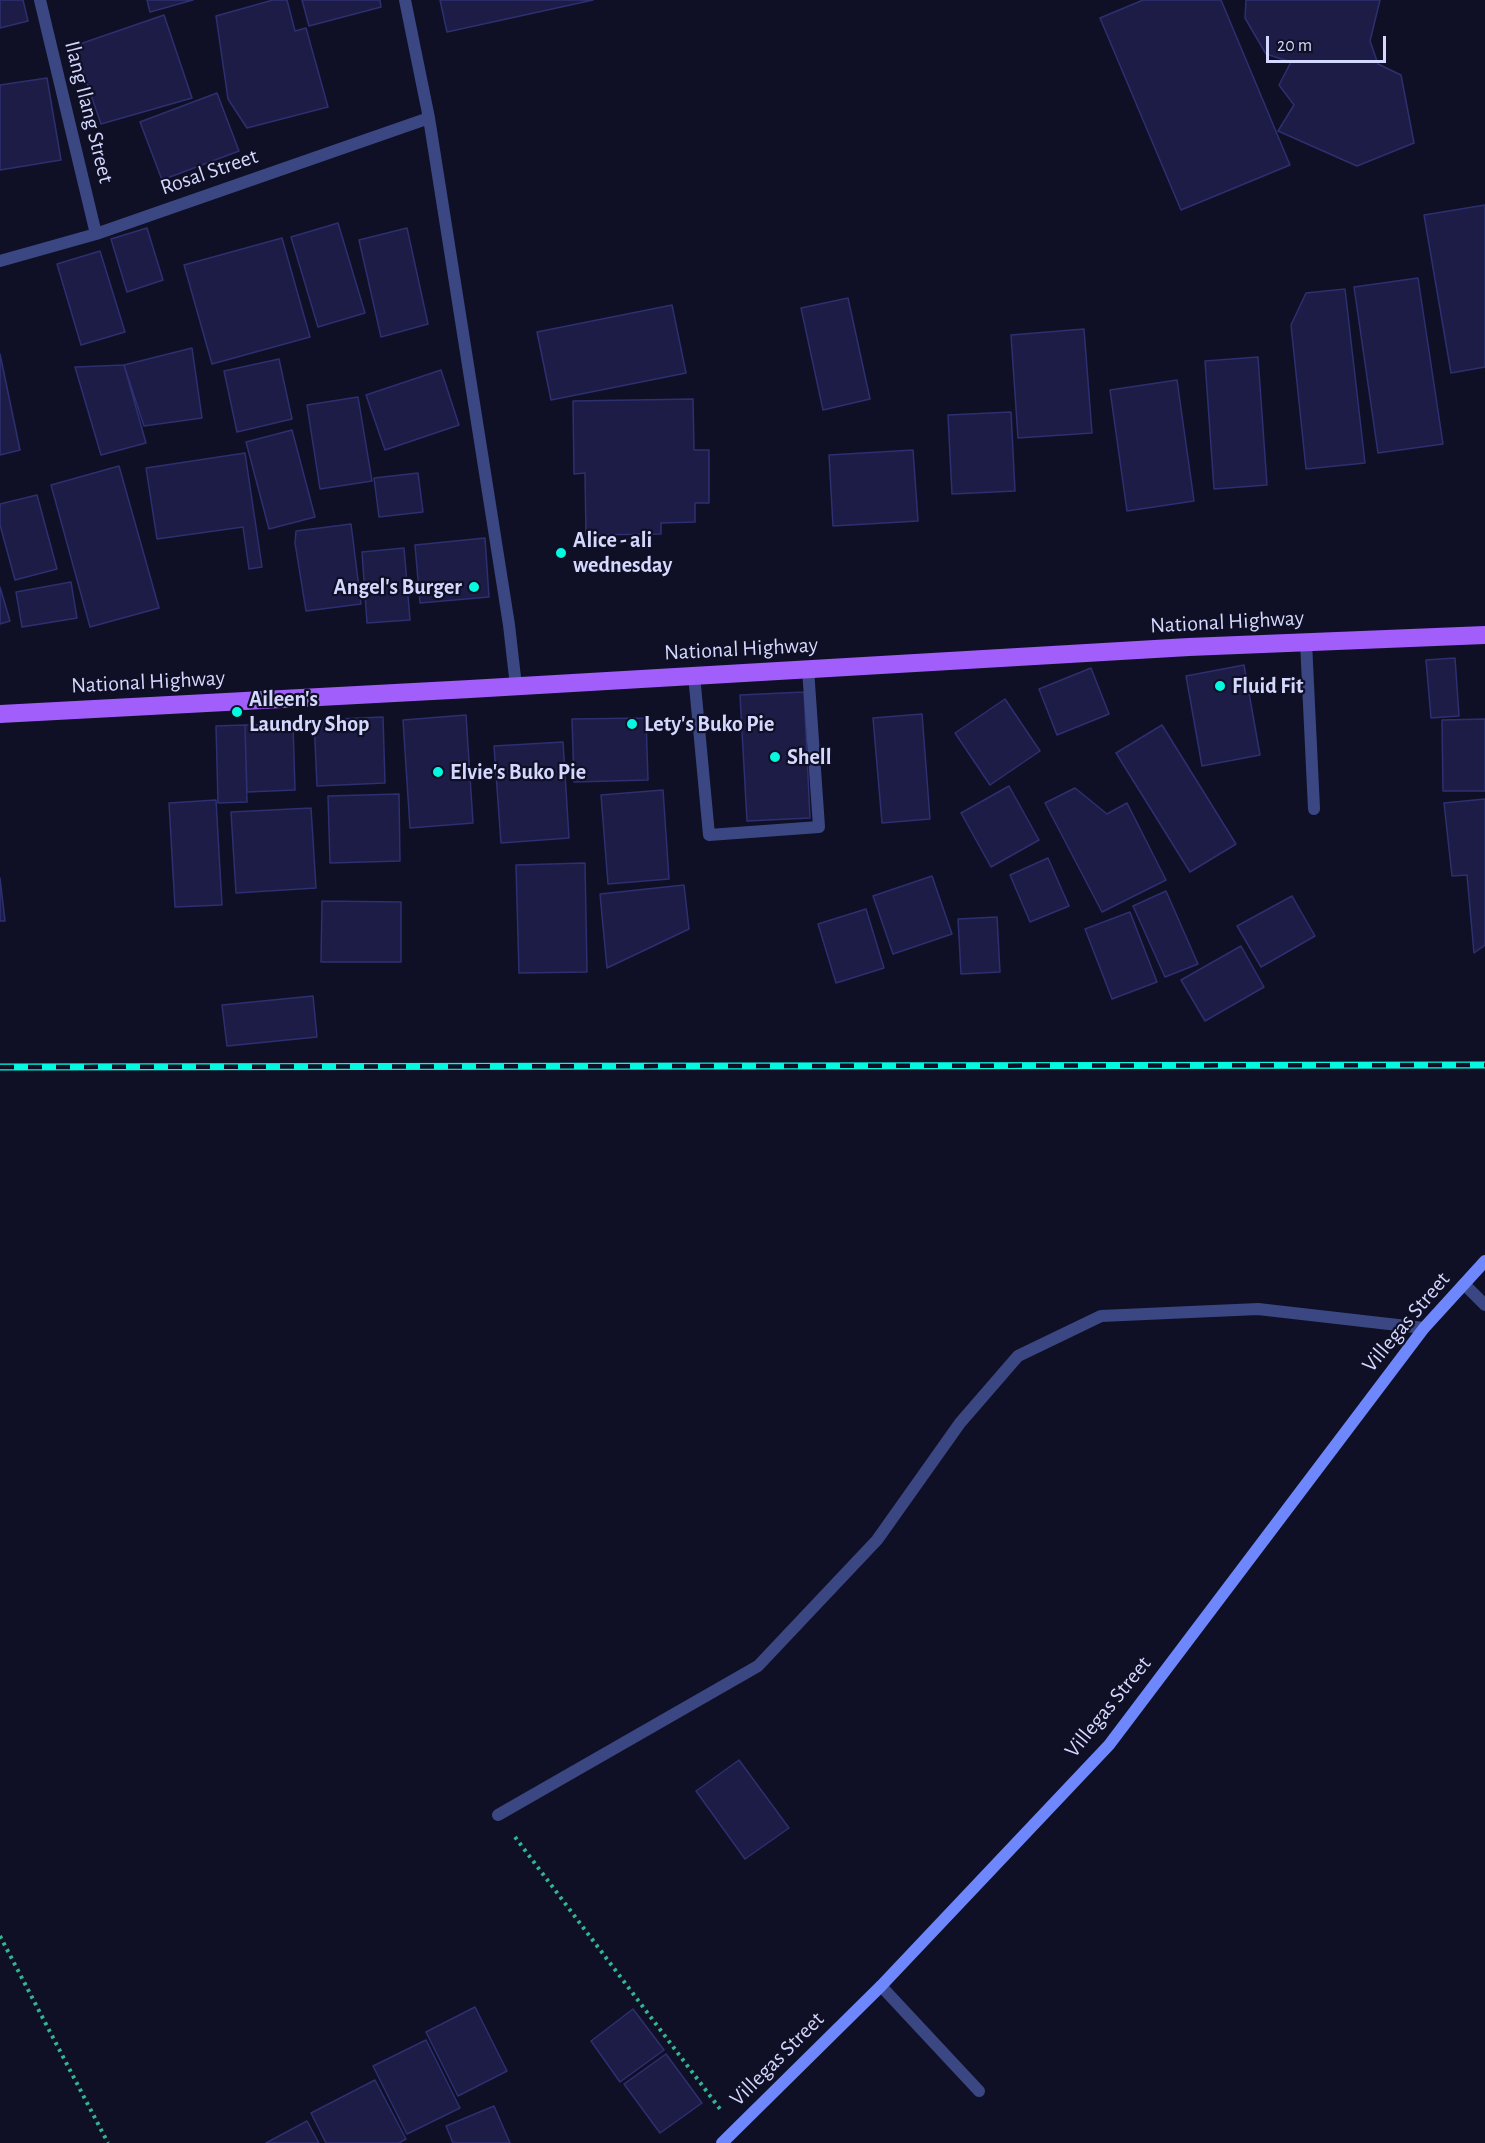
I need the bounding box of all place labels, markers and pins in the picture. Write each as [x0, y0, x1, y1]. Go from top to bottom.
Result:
place label: Alice - ali wednesday [573, 527, 672, 578]
marker: Alice - ali wednesday [554, 546, 568, 560]
place label: Angel's Burger [334, 574, 462, 600]
marker: Angel's Burger [467, 580, 481, 594]
place label: Fluid Fit [1232, 673, 1303, 699]
marker: Fluid Fit [1213, 679, 1227, 693]
place label: Aileen's Laundry Shop [249, 686, 369, 738]
marker: Aileen's Laundry Shop [230, 705, 244, 719]
place label: Lety's Buko Pie [644, 711, 774, 737]
marker: Lety's Buko Pie [625, 717, 639, 731]
place label: Shell [787, 744, 831, 770]
marker: Shell [768, 750, 782, 764]
place label: Elvie's Buko Pie [450, 759, 586, 785]
marker: Elvie's Buko Pie [431, 765, 445, 779]

